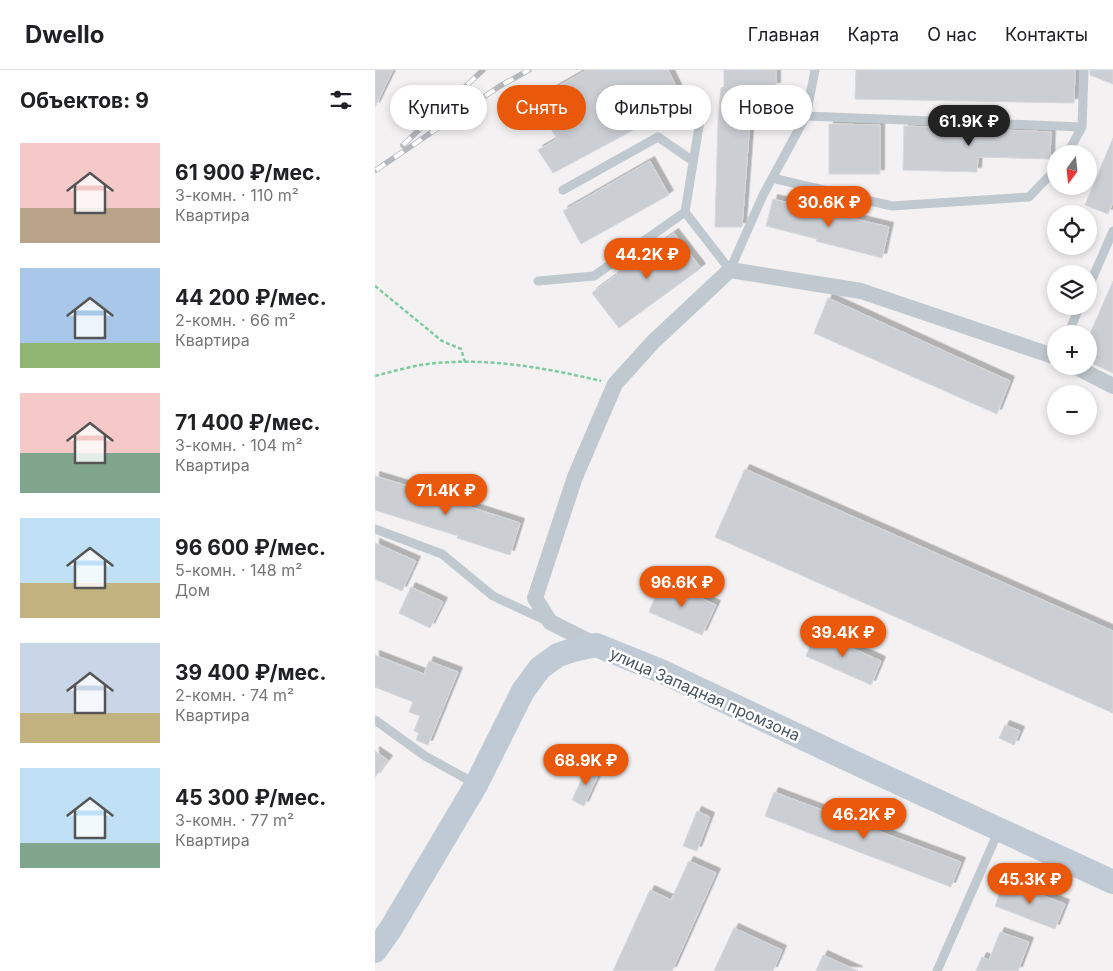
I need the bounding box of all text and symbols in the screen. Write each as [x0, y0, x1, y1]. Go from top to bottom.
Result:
text: Dwello [25, 20, 104, 49]
text: Главная [748, 24, 819, 45]
text: Карта [847, 24, 899, 45]
text: О нас [927, 24, 977, 45]
text: Контакты [1005, 24, 1088, 45]
chip: Купить [390, 85, 487, 130]
chip: Снять [497, 85, 586, 130]
chip: Фильтры [596, 85, 711, 130]
chip: Новое [721, 85, 812, 130]
icon: filters [327, 86, 355, 114]
text: Объектов: 9 [20, 88, 149, 113]
pin: 61.9K ₽ [923, 104, 1015, 147]
text: 61.9K ₽ [939, 111, 999, 131]
north arrow [1047, 145, 1097, 195]
map controls [1047, 145, 1097, 435]
text: 61 900 ₽/мес. [175, 160, 321, 185]
icon: home [60, 163, 120, 223]
text: 3-комн. · 110 m² [175, 185, 299, 205]
pin: 30.6K ₽ [783, 186, 875, 228]
text: 30.6K ₽ [797, 192, 861, 212]
text: Квартира [175, 205, 250, 225]
button: locate [1047, 205, 1097, 255]
pin: 44.2K ₽ [601, 238, 693, 280]
text: 44.2K ₽ [615, 244, 679, 264]
button: layers [1047, 265, 1097, 315]
text: 44 200 ₽/мес. [175, 285, 327, 310]
icon: home [60, 288, 120, 348]
text: 2-комн. · 66 m² [175, 310, 295, 330]
button: + [1047, 325, 1097, 375]
text: Квартира [175, 330, 250, 350]
button: − [1047, 385, 1097, 435]
text: 71 400 ₽/мес. [175, 410, 321, 435]
icon: home [60, 413, 120, 473]
text: 3-комн. · 104 m² [175, 435, 303, 455]
text: Квартира [175, 455, 250, 475]
pin: 71.4K ₽ [400, 474, 492, 516]
text: 71.4K ₽ [416, 480, 476, 500]
text: 96 600 ₽/мес. [175, 535, 326, 560]
icon: home [60, 538, 120, 598]
text: 5-комн. · 148 m² [175, 560, 302, 580]
pin: 96.6K ₽ [636, 566, 728, 608]
text: 96.6K ₽ [651, 572, 713, 592]
text: Дом [175, 580, 210, 600]
pin: 39.4K ₽ [797, 616, 889, 658]
text: 39.4K ₽ [811, 622, 875, 642]
street label: улица Западная промзона [607, 643, 803, 745]
text: 39 400 ₽/мес. [175, 660, 327, 685]
icon: home [60, 663, 120, 723]
text: 2-комн. · 74 m² [175, 685, 294, 705]
text: Квартира [175, 705, 250, 725]
pin: 68.9K ₽ [540, 744, 632, 786]
text: 68.9K ₽ [554, 750, 618, 770]
text: 45 300 ₽/мес. [175, 785, 326, 810]
icon: home [60, 788, 120, 848]
pin: 46.2K ₽ [818, 798, 910, 840]
text: 46.2K ₽ [832, 804, 896, 824]
text: 3-комн. · 77 m² [175, 810, 294, 830]
text: Квартира [175, 830, 250, 850]
pin: 45.3K ₽ [984, 862, 1076, 905]
text: 45.3K ₽ [998, 869, 1062, 889]

